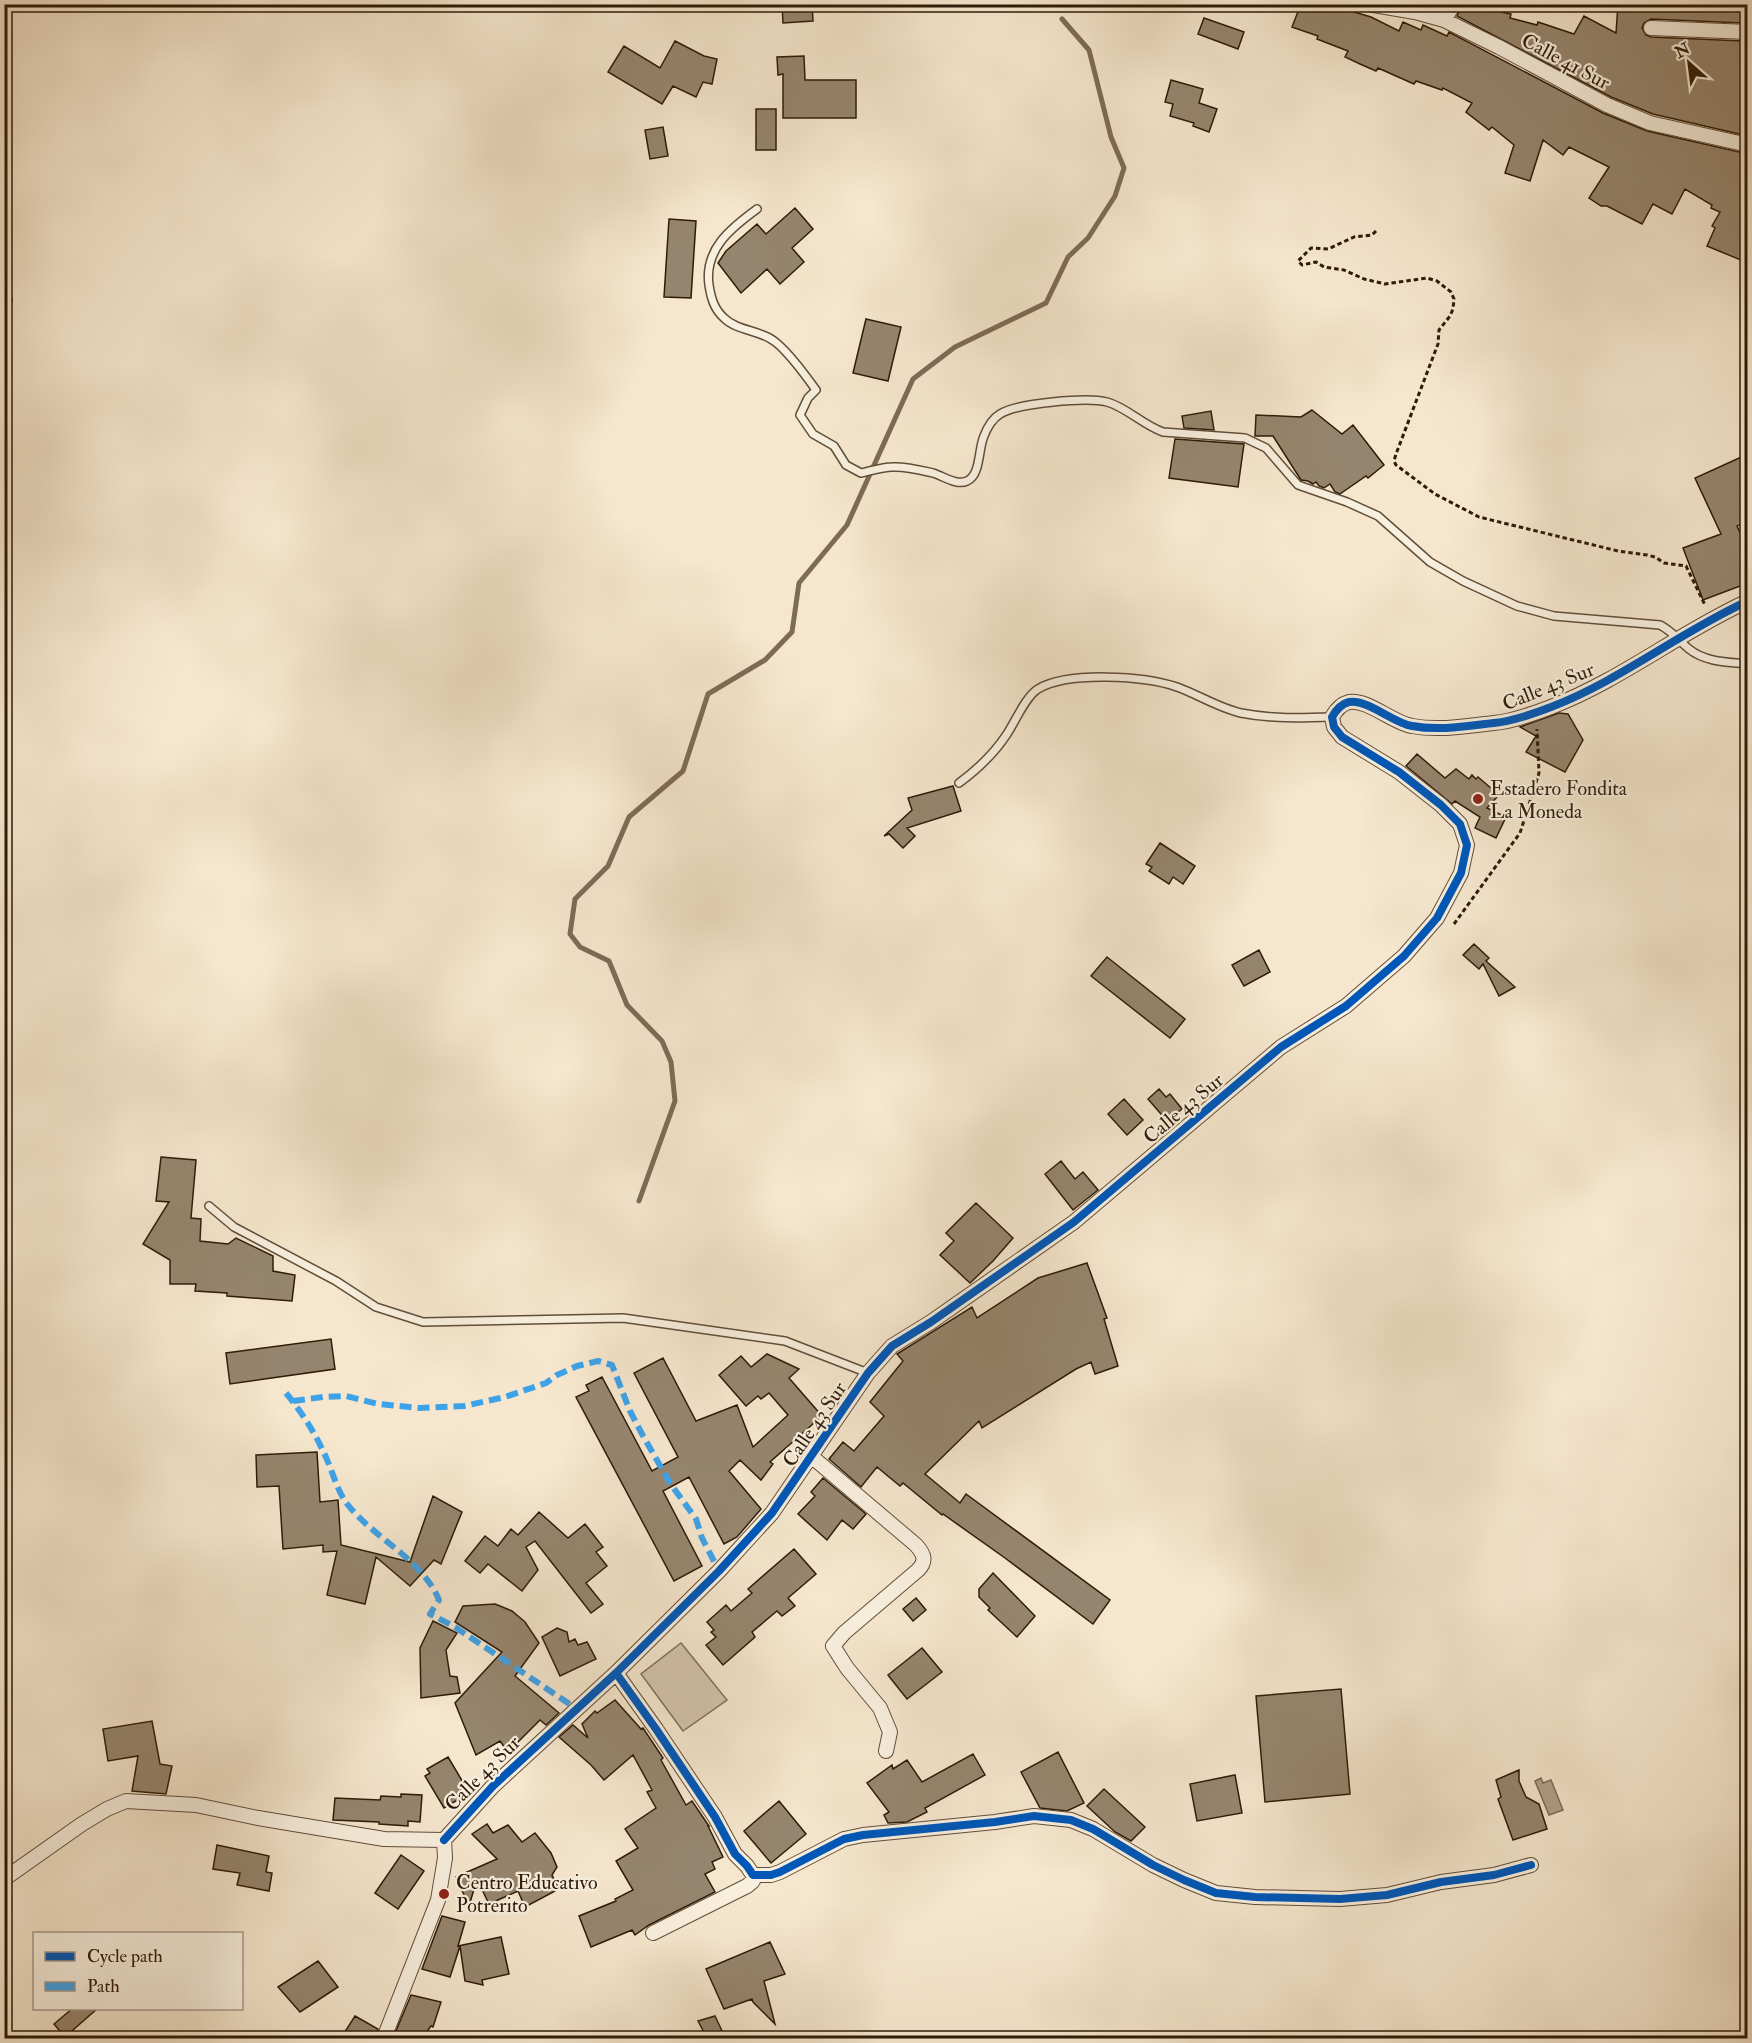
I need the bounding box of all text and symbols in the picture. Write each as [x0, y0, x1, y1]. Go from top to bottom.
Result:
street label: Calle 41 Sur [1517, 28, 1615, 95]
north arrow [1659, 33, 1719, 93]
text: N [1671, 38, 1694, 63]
street label: Calle 43 Sur [1499, 656, 1598, 716]
place label: Estadero Fondita La Moneda [1490, 776, 1628, 824]
marker: Estadero Fondita La Moneda [1471, 792, 1485, 806]
street label: Calle 43 Sur [1138, 1067, 1229, 1149]
street label: Calle 43 Sur [777, 1377, 852, 1471]
street label: Calle 43 Sur [439, 1730, 526, 1816]
place label: Centro Educativo Potrerito [456, 1870, 598, 1918]
marker: Centro Educativo Potrerito [437, 1887, 451, 1901]
legend [33, 1932, 243, 2010]
text: Cycle path [87, 1945, 163, 1968]
text: Path [87, 1975, 120, 1998]

